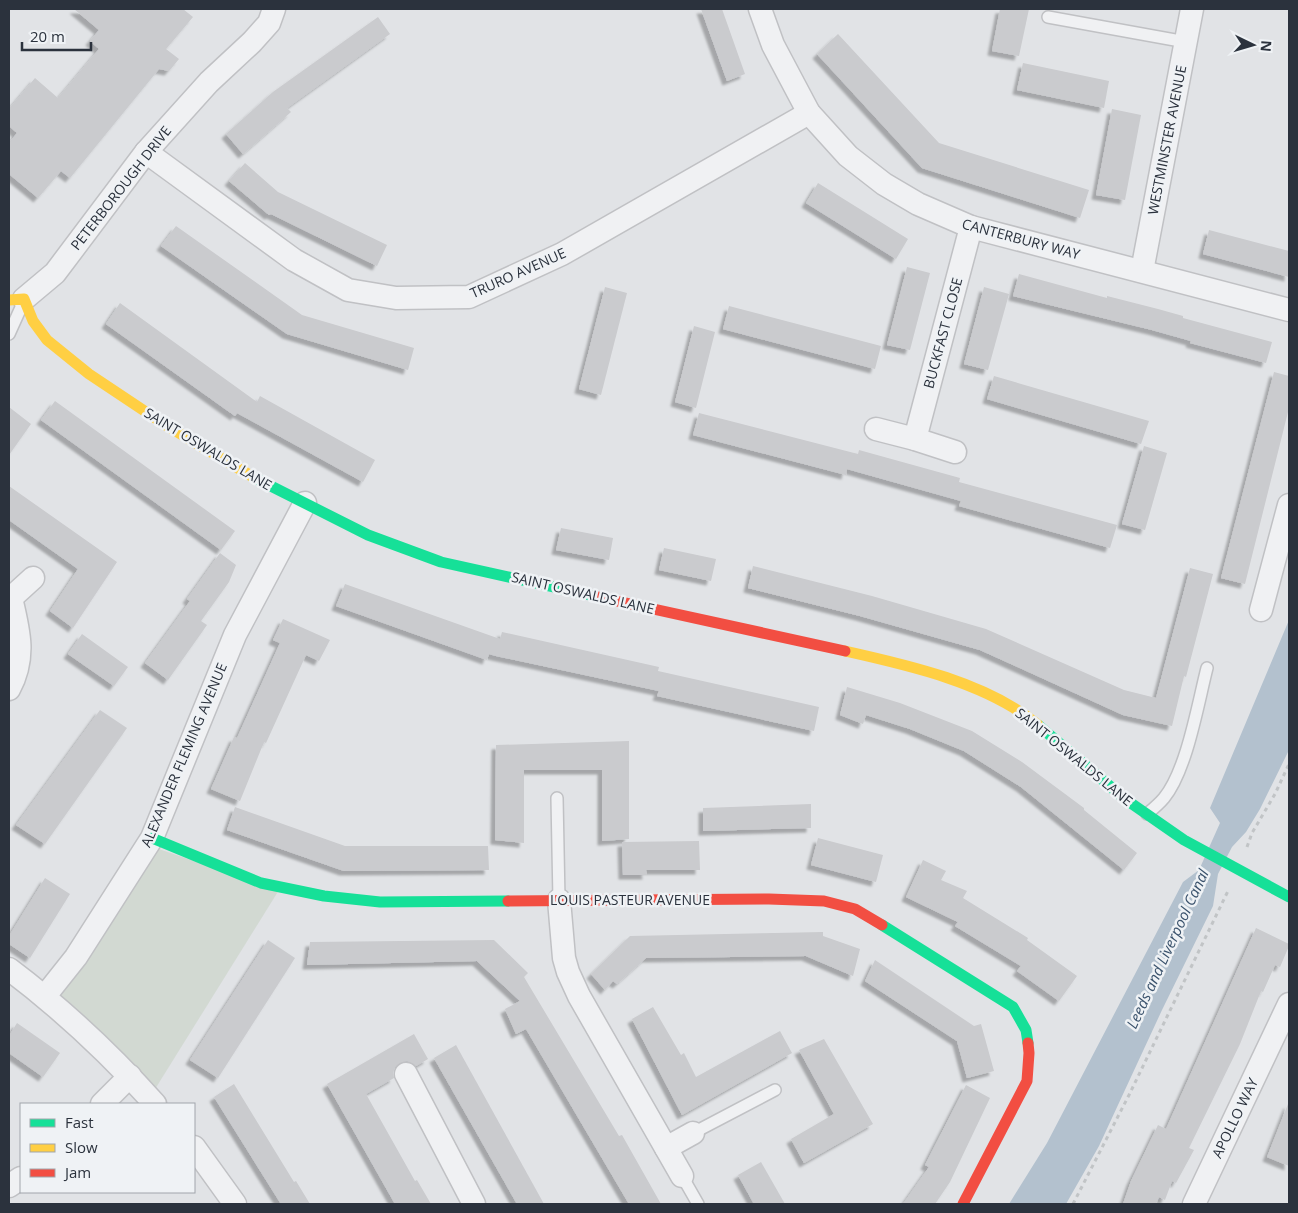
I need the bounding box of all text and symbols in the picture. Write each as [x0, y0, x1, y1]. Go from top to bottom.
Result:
scale bar [22, 20, 91, 52]
north arrow [1228, 20, 1278, 70]
text: 20 m [30, 26, 65, 46]
text: N [1256, 40, 1276, 53]
street label: WESTMINSTER AVENUE [1143, 63, 1190, 216]
street label: PETERBOROUGH DRIVE [66, 122, 175, 254]
street label: CANTERBURY WAY [960, 214, 1082, 263]
street label: TRURO AVENUE [467, 243, 569, 302]
street label: BUCKFAST CLOSE [919, 275, 966, 390]
street label: SAINT OSWALDS LANE [141, 403, 276, 494]
street label: SAINT OSWALDS LANE [510, 567, 656, 618]
street label: ALEXANDER FLEMING AVENUE [136, 660, 231, 850]
street label: SAINT OSWALDS LANE [1012, 703, 1137, 810]
water label: Leeds and Liverpool Canal [1121, 865, 1213, 1031]
street label: LOUIS PASTEUR AVENUE [550, 890, 710, 909]
street label: APOLLO WAY [1207, 1074, 1262, 1161]
legend [20, 1103, 195, 1193]
text: Fast [65, 1112, 94, 1132]
text: Slow [65, 1137, 98, 1157]
text: Jam [63, 1162, 91, 1182]

